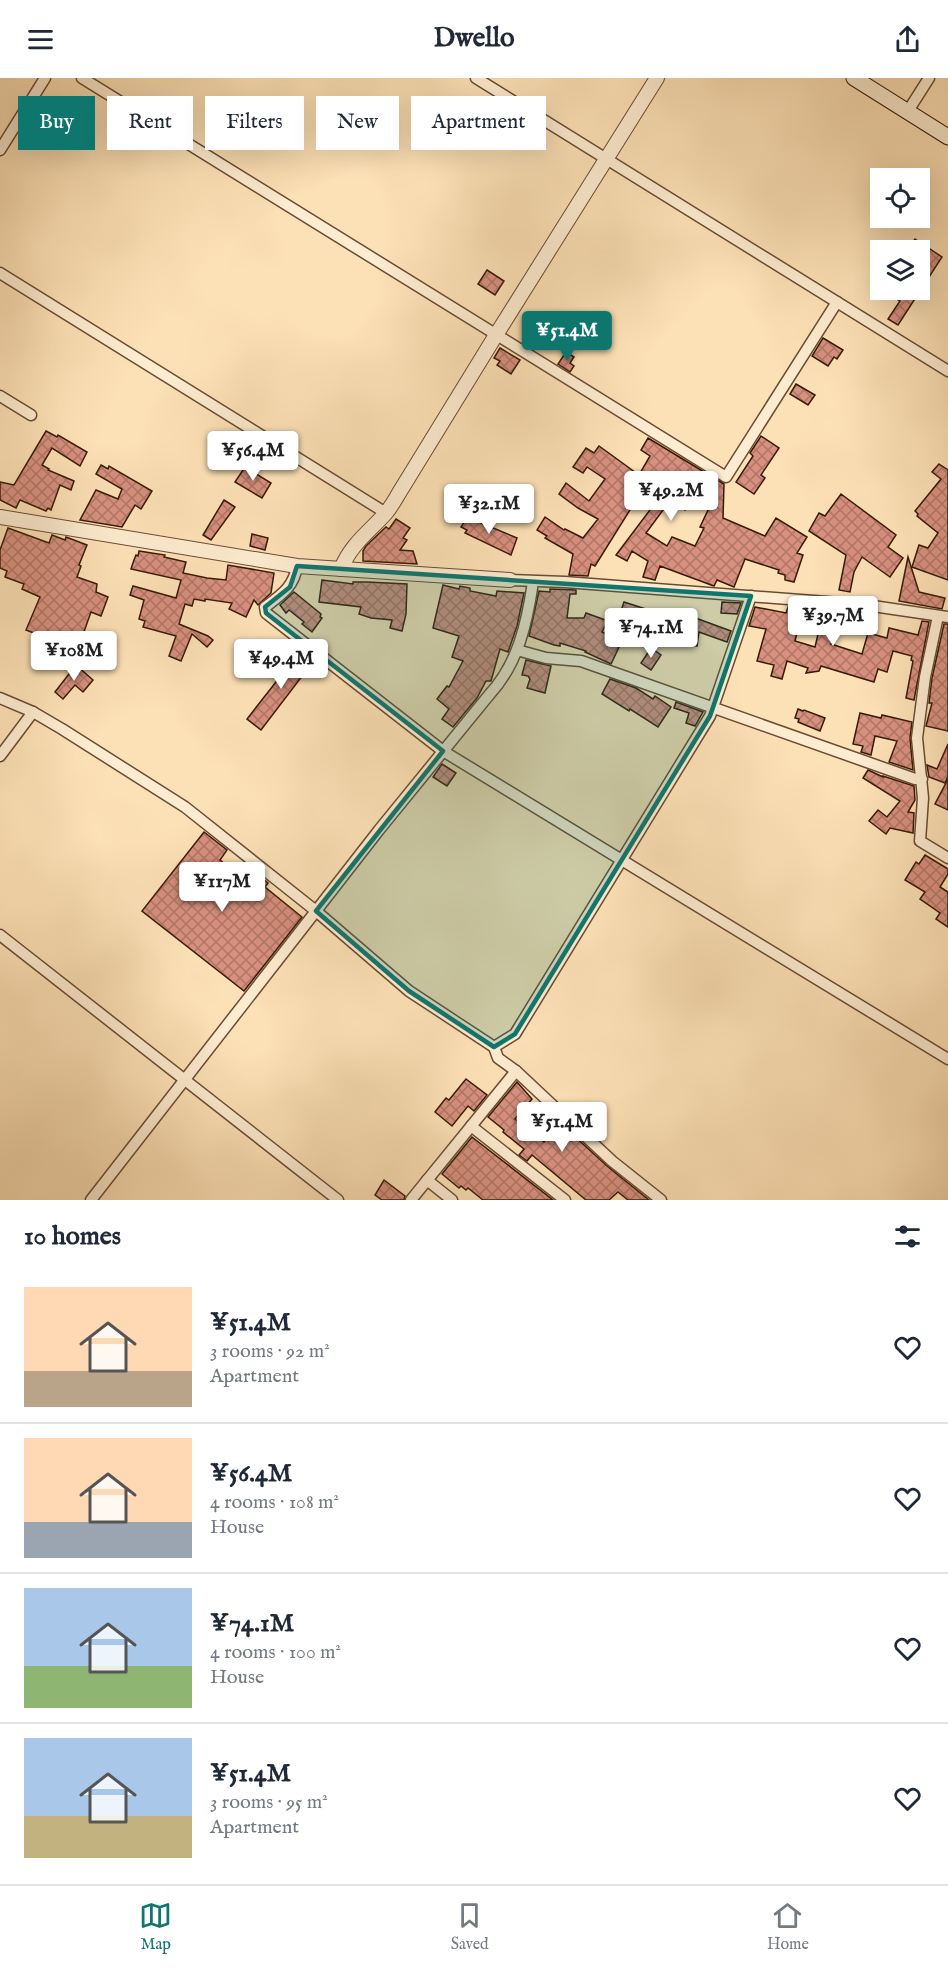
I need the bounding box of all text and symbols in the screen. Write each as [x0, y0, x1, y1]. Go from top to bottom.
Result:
text: Dwello [434, 22, 514, 56]
icon: menu [24, 23, 57, 56]
icon: share [891, 23, 924, 56]
chip: Buy [18, 96, 95, 150]
chip: Rent [107, 96, 193, 150]
chip: Filters [205, 96, 304, 150]
chip: New [316, 96, 399, 150]
chip: Apartment [411, 96, 546, 150]
map controls [870, 168, 930, 300]
button: locate [870, 168, 930, 228]
button: layers [870, 240, 930, 300]
pin: ¥51.4M [518, 311, 616, 362]
text: ¥51.4M [536, 318, 598, 343]
pin: ¥56.4M [204, 431, 302, 482]
text: ¥56.4M [221, 438, 285, 463]
pin: ¥49.2M [622, 471, 720, 522]
text: ¥49.2M [638, 478, 704, 503]
pin: ¥32.1M [440, 484, 538, 535]
text: ¥32.1M [458, 491, 520, 516]
pin: ¥39.7M [784, 596, 882, 647]
text: ¥39.7M [802, 603, 864, 628]
pin: ¥74.1M [602, 608, 700, 659]
text: ¥74.1M [619, 615, 683, 640]
pin: ¥108M [32, 631, 116, 682]
text: ¥108M [45, 638, 103, 663]
pin: ¥49.4M [232, 639, 330, 690]
text: ¥49.4M [248, 646, 314, 671]
pin: ¥117M [180, 862, 264, 913]
text: ¥117M [193, 869, 251, 894]
pin: ¥51.4M [513, 1102, 611, 1153]
text: ¥51.4M [531, 1109, 593, 1134]
text: 10 homes [24, 1220, 121, 1253]
icon: filters [891, 1220, 924, 1253]
text: ¥51.4M [210, 1306, 291, 1339]
icon: home [72, 1311, 144, 1383]
icon: heart [891, 1331, 924, 1364]
text: 3 rooms · 92 m² [210, 1339, 330, 1364]
text: Apartment [210, 1364, 299, 1389]
text: ¥56.4M [210, 1457, 292, 1490]
icon: home [72, 1462, 144, 1534]
icon: heart [891, 1482, 924, 1515]
text: 4 rooms · 108 m² [210, 1490, 339, 1515]
text: House [210, 1515, 264, 1540]
text: ¥74.1M [210, 1607, 294, 1640]
icon: home [72, 1612, 144, 1684]
icon: heart [891, 1632, 924, 1665]
text: 4 rooms · 100 m² [210, 1640, 341, 1665]
text: House [210, 1665, 264, 1690]
text: ¥51.4M [210, 1757, 291, 1790]
icon: home [72, 1762, 144, 1834]
icon: heart [891, 1782, 924, 1815]
text: 3 rooms · 95 m² [210, 1790, 328, 1815]
text: Apartment [210, 1815, 299, 1840]
tab: Map [139, 1899, 172, 1955]
tab: Saved [451, 1899, 489, 1955]
tab: Home [767, 1899, 809, 1955]

